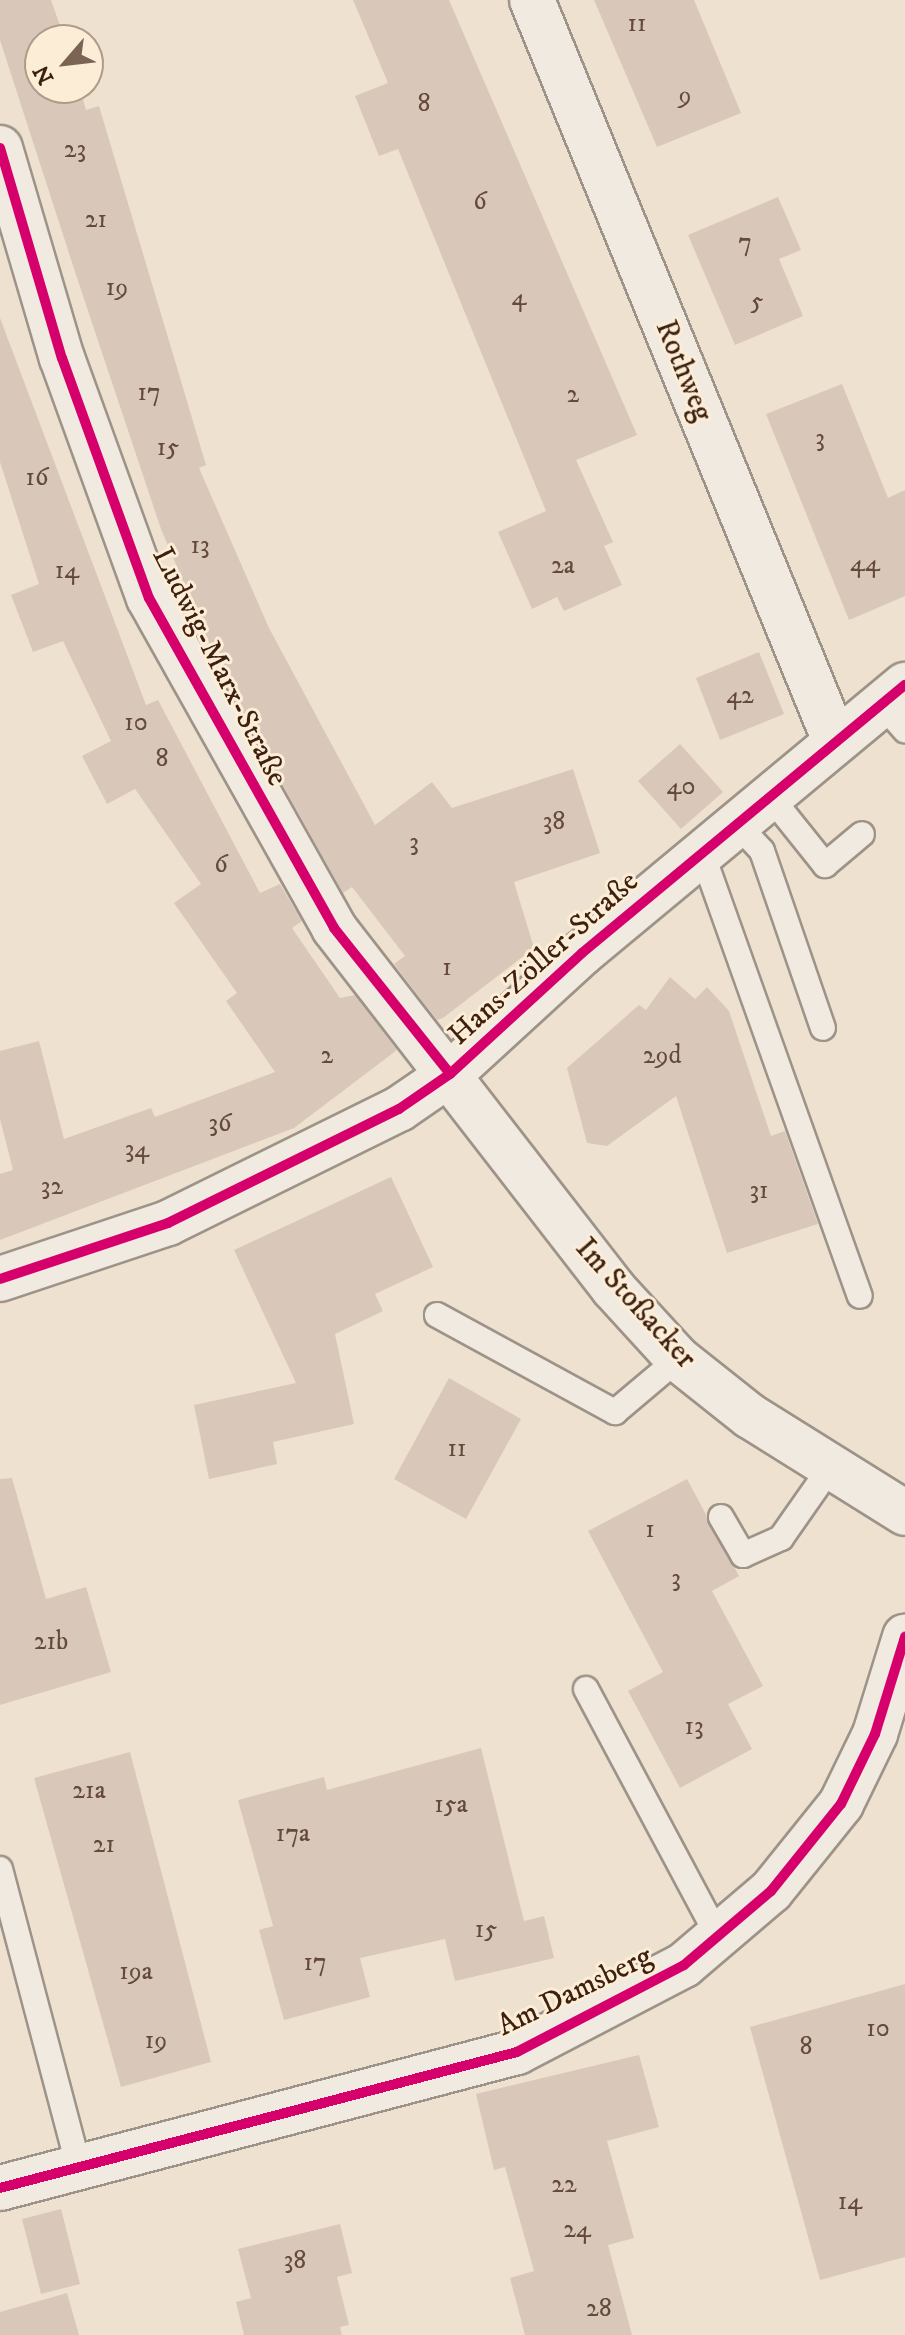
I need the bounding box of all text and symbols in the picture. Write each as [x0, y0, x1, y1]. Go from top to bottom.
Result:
house number: 11 [627, 8, 647, 40]
north arrow [24, 24, 104, 104]
text: N [28, 60, 60, 89]
house number: 9 [679, 80, 691, 112]
house number: 8 [417, 88, 431, 120]
house number: 23 [64, 134, 86, 166]
house number: 6 [473, 186, 487, 218]
house number: 21 [85, 204, 107, 236]
house number: 7 [738, 227, 752, 259]
house number: 19 [106, 272, 128, 304]
house number: 4 [512, 282, 526, 314]
house number: 5 [751, 286, 763, 318]
street label: Rothweg [647, 315, 719, 427]
house number: 17 [137, 377, 161, 409]
house number: 2 [567, 379, 579, 411]
house number: 3 [815, 423, 825, 455]
house number: 15 [157, 432, 179, 464]
house number: 16 [26, 462, 48, 494]
house number: 13 [190, 530, 210, 562]
street label: Ludwig-Marx-Straße [143, 542, 295, 792]
house number: 44 [850, 548, 880, 580]
house number: 2a [551, 550, 575, 582]
house number: 14 [55, 555, 79, 587]
house number: 42 [726, 680, 754, 712]
house number: 10 [124, 707, 148, 739]
house number: 8 [155, 743, 169, 775]
house number: 40 [667, 771, 695, 803]
house number: 38 [543, 806, 565, 838]
house number: 3 [409, 827, 419, 859]
house number: 6 [214, 849, 228, 881]
street label: Hans-Zöller-Straße [442, 864, 646, 1054]
house number: 1 [442, 952, 452, 984]
house number: 2 [321, 1040, 333, 1072]
house number: 29d [643, 1040, 681, 1072]
house number: 36 [208, 1108, 232, 1140]
house number: 34 [125, 1134, 149, 1166]
house number: 32 [41, 1171, 63, 1203]
house number: 31 [749, 1175, 769, 1207]
street label: Im Stoßacker [567, 1231, 703, 1377]
house number: 11 [447, 1433, 467, 1465]
house number: 1 [645, 1514, 655, 1546]
house number: 3 [671, 1563, 681, 1595]
house number: 21b [34, 1626, 68, 1658]
house number: 13 [684, 1711, 704, 1743]
house number: 21a [72, 1775, 106, 1807]
house number: 15a [434, 1789, 468, 1821]
house number: 17a [276, 1818, 310, 1850]
house number: 21 [93, 1829, 115, 1861]
house number: 15 [475, 1914, 497, 1946]
street label: Am Damsberg [492, 1939, 658, 2045]
house number: 17 [303, 1947, 327, 1979]
house number: 19a [119, 1956, 153, 1988]
house number: 10 [866, 2013, 890, 2045]
house number: 19 [145, 2025, 167, 2057]
house number: 8 [799, 2031, 813, 2063]
house number: 22 [551, 2169, 577, 2201]
house number: 14 [838, 2186, 862, 2218]
house number: 24 [563, 2214, 591, 2246]
house number: 38 [284, 2245, 306, 2277]
house number: 28 [586, 2293, 612, 2325]

